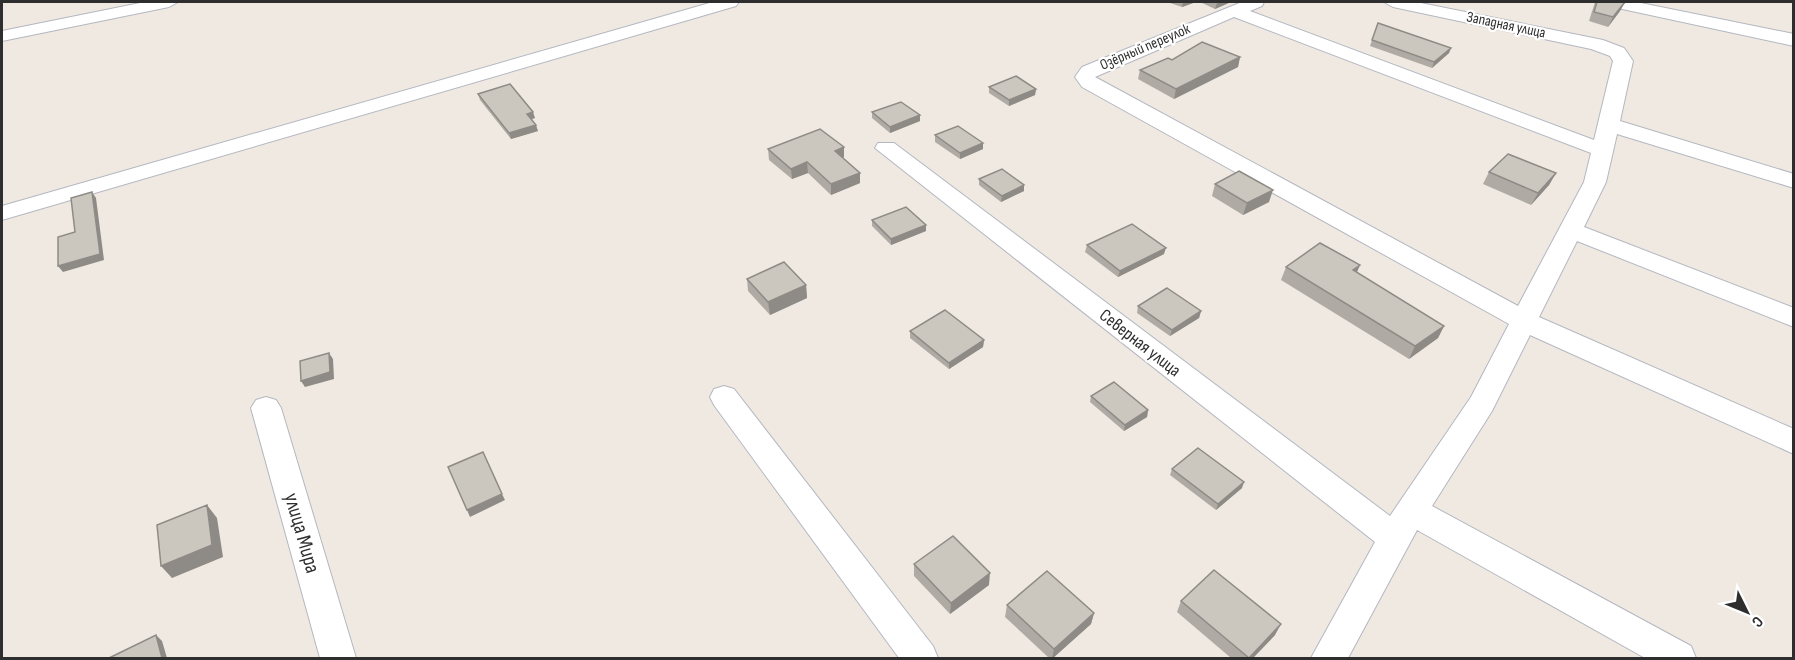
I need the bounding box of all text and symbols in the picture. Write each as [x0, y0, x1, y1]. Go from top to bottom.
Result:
street label: Западная улица [1465, 7, 1547, 43]
street label: Озёрный переулок [1097, 19, 1193, 75]
street label: Северная улица [1095, 305, 1185, 381]
street label: улица Мира [279, 490, 325, 576]
north arrow [1717, 582, 1777, 642]
text: С [1747, 612, 1767, 631]

